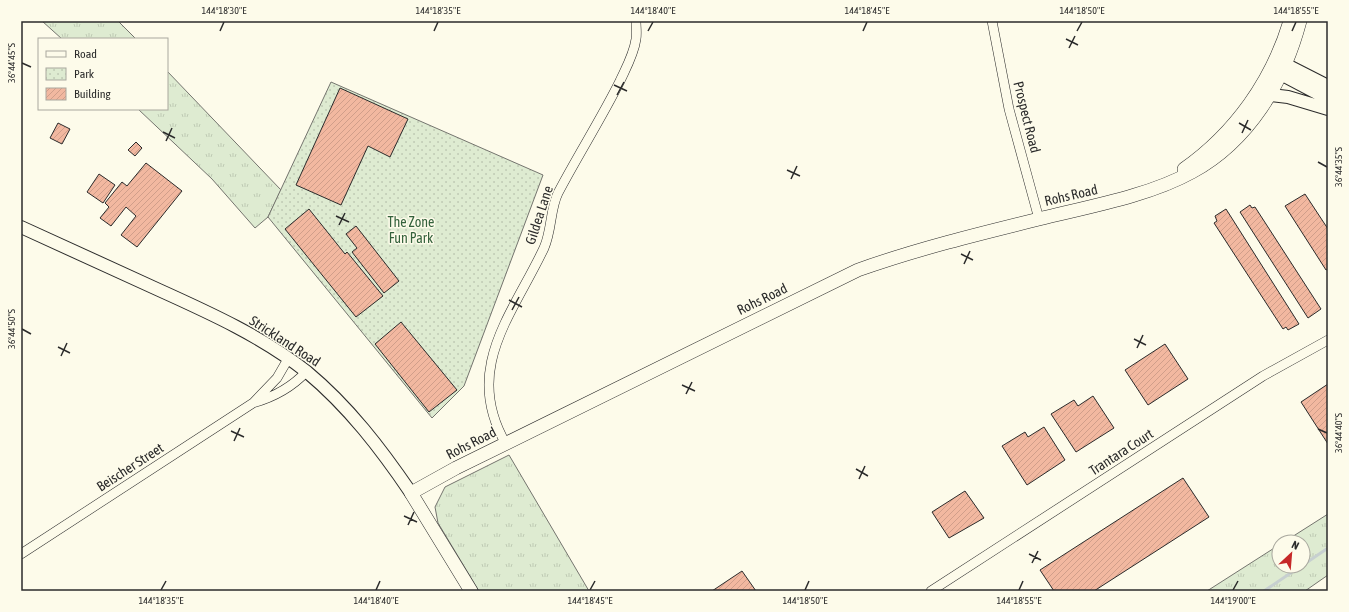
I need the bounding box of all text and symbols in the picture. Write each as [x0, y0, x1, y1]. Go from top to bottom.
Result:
text: 144°18'30"E [202, 5, 247, 16]
text: 144°18'35"E [416, 5, 461, 16]
text: 144°18'40"E [631, 5, 676, 16]
text: 144°18'45"E [845, 5, 890, 16]
text: 144°18'50"E [1060, 5, 1105, 16]
text: 144°18'55"E [1274, 5, 1319, 16]
legend [38, 38, 168, 110]
text: 36°44'45"S [6, 43, 17, 83]
text: Road [74, 47, 97, 61]
text: Park [74, 67, 95, 81]
street label: Prospect Road [1010, 80, 1044, 154]
text: Building [74, 87, 112, 101]
text: 36°44'35"S [1333, 147, 1344, 187]
street label: Rohs Road [1043, 181, 1099, 209]
street label: Gildea Lane [522, 184, 556, 246]
park label: The Zone Fun Park [388, 214, 434, 246]
street label: Rohs Road [734, 280, 790, 318]
text: 36°44'50"S [6, 309, 17, 349]
street label: Strickland Road [247, 312, 323, 370]
text: 36°44'40"S [1333, 413, 1344, 453]
street label: Rohs Road [443, 424, 499, 462]
street label: Trantara Court [1086, 425, 1156, 479]
street label: Beischer Street [94, 440, 166, 494]
north arrow [1271, 534, 1311, 574]
text: N [1290, 538, 1301, 552]
text: 144°18'35"E [139, 595, 184, 606]
text: 144°18'40"E [354, 595, 399, 606]
text: 144°18'45"E [568, 595, 613, 606]
text: 144°18'50"E [783, 595, 828, 606]
text: 144°18'55"E [997, 595, 1042, 606]
text: 144°19'00"E [1211, 595, 1256, 606]

